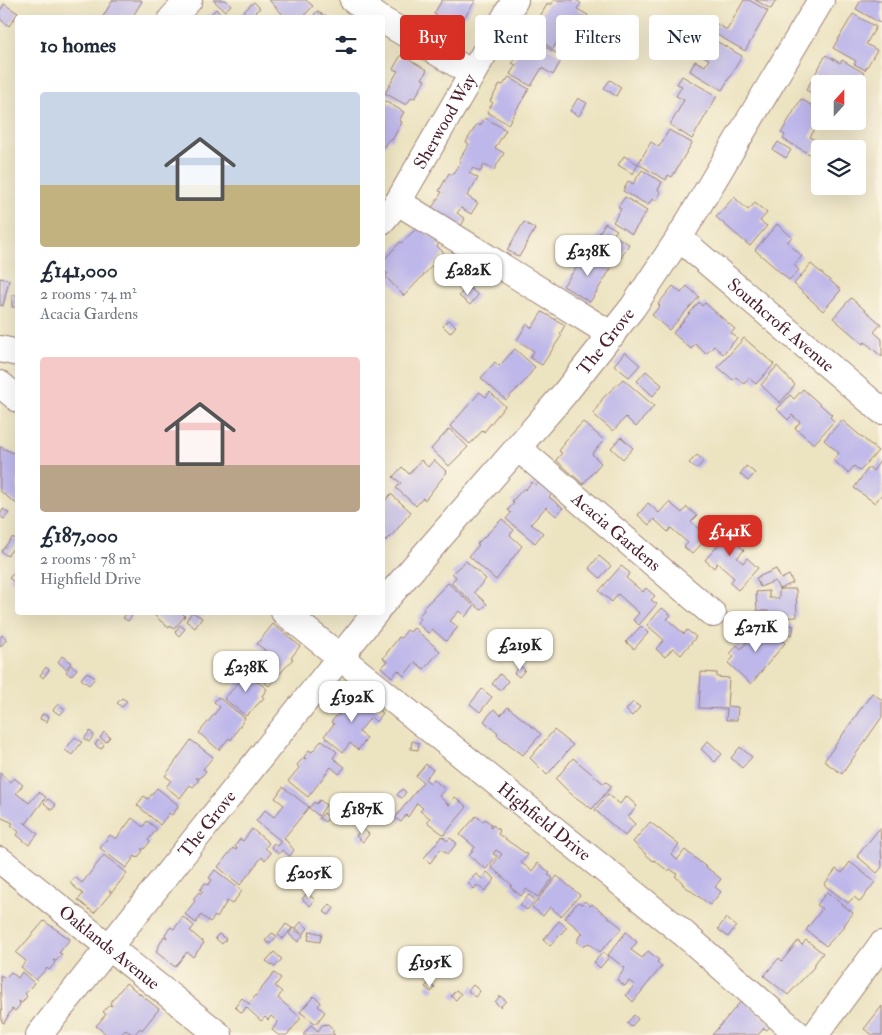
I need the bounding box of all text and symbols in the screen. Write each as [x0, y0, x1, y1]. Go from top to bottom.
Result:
chip: Buy [400, 15, 465, 60]
chip: Rent [475, 15, 546, 60]
chip: Filters [556, 15, 639, 60]
chip: New [649, 15, 719, 60]
icon: filters [332, 31, 360, 59]
text: 10 homes [40, 32, 116, 59]
street label: Sherwood Way [408, 69, 482, 173]
north arrow [811, 75, 866, 130]
map controls [811, 75, 866, 195]
icon: home [155, 124, 245, 214]
button: layers [811, 140, 866, 195]
pin: £238K [553, 234, 623, 277]
text: £238K [566, 241, 610, 261]
pin: £282K [433, 254, 503, 296]
text: £141,000 [40, 257, 118, 284]
text: £282K [445, 260, 491, 280]
street label: Southcroft Avenue [723, 273, 840, 377]
text: 2 rooms · 74 m² [40, 284, 136, 304]
street label: The Grove [572, 303, 640, 380]
text: Acacia Gardens [40, 304, 138, 324]
icon: home [155, 389, 245, 479]
street label: Acacia Gardens [566, 486, 666, 576]
pin: £141K [695, 514, 765, 557]
text: £141K [709, 521, 751, 541]
text: £187,000 [40, 522, 118, 549]
text: 2 rooms · 78 m² [40, 549, 136, 569]
text: Highfield Drive [40, 569, 141, 589]
pin: £271K [721, 610, 791, 653]
text: £271K [734, 617, 778, 637]
pin: £219K [485, 628, 555, 671]
text: £219K [498, 635, 542, 655]
pin: £238K [211, 650, 281, 693]
text: £238K [224, 657, 268, 677]
pin: £192K [317, 680, 387, 723]
text: £192K [330, 687, 374, 707]
street label: Highfield Drive [493, 777, 596, 866]
street label: The Grove [173, 785, 241, 862]
pin: £187K [327, 792, 397, 835]
text: £187K [341, 799, 383, 819]
pin: £205K [274, 856, 344, 899]
text: £205K [286, 863, 332, 883]
street label: Oaklands Avenue [54, 900, 165, 995]
pin: £195K [395, 946, 465, 988]
text: £195K [409, 952, 451, 972]

